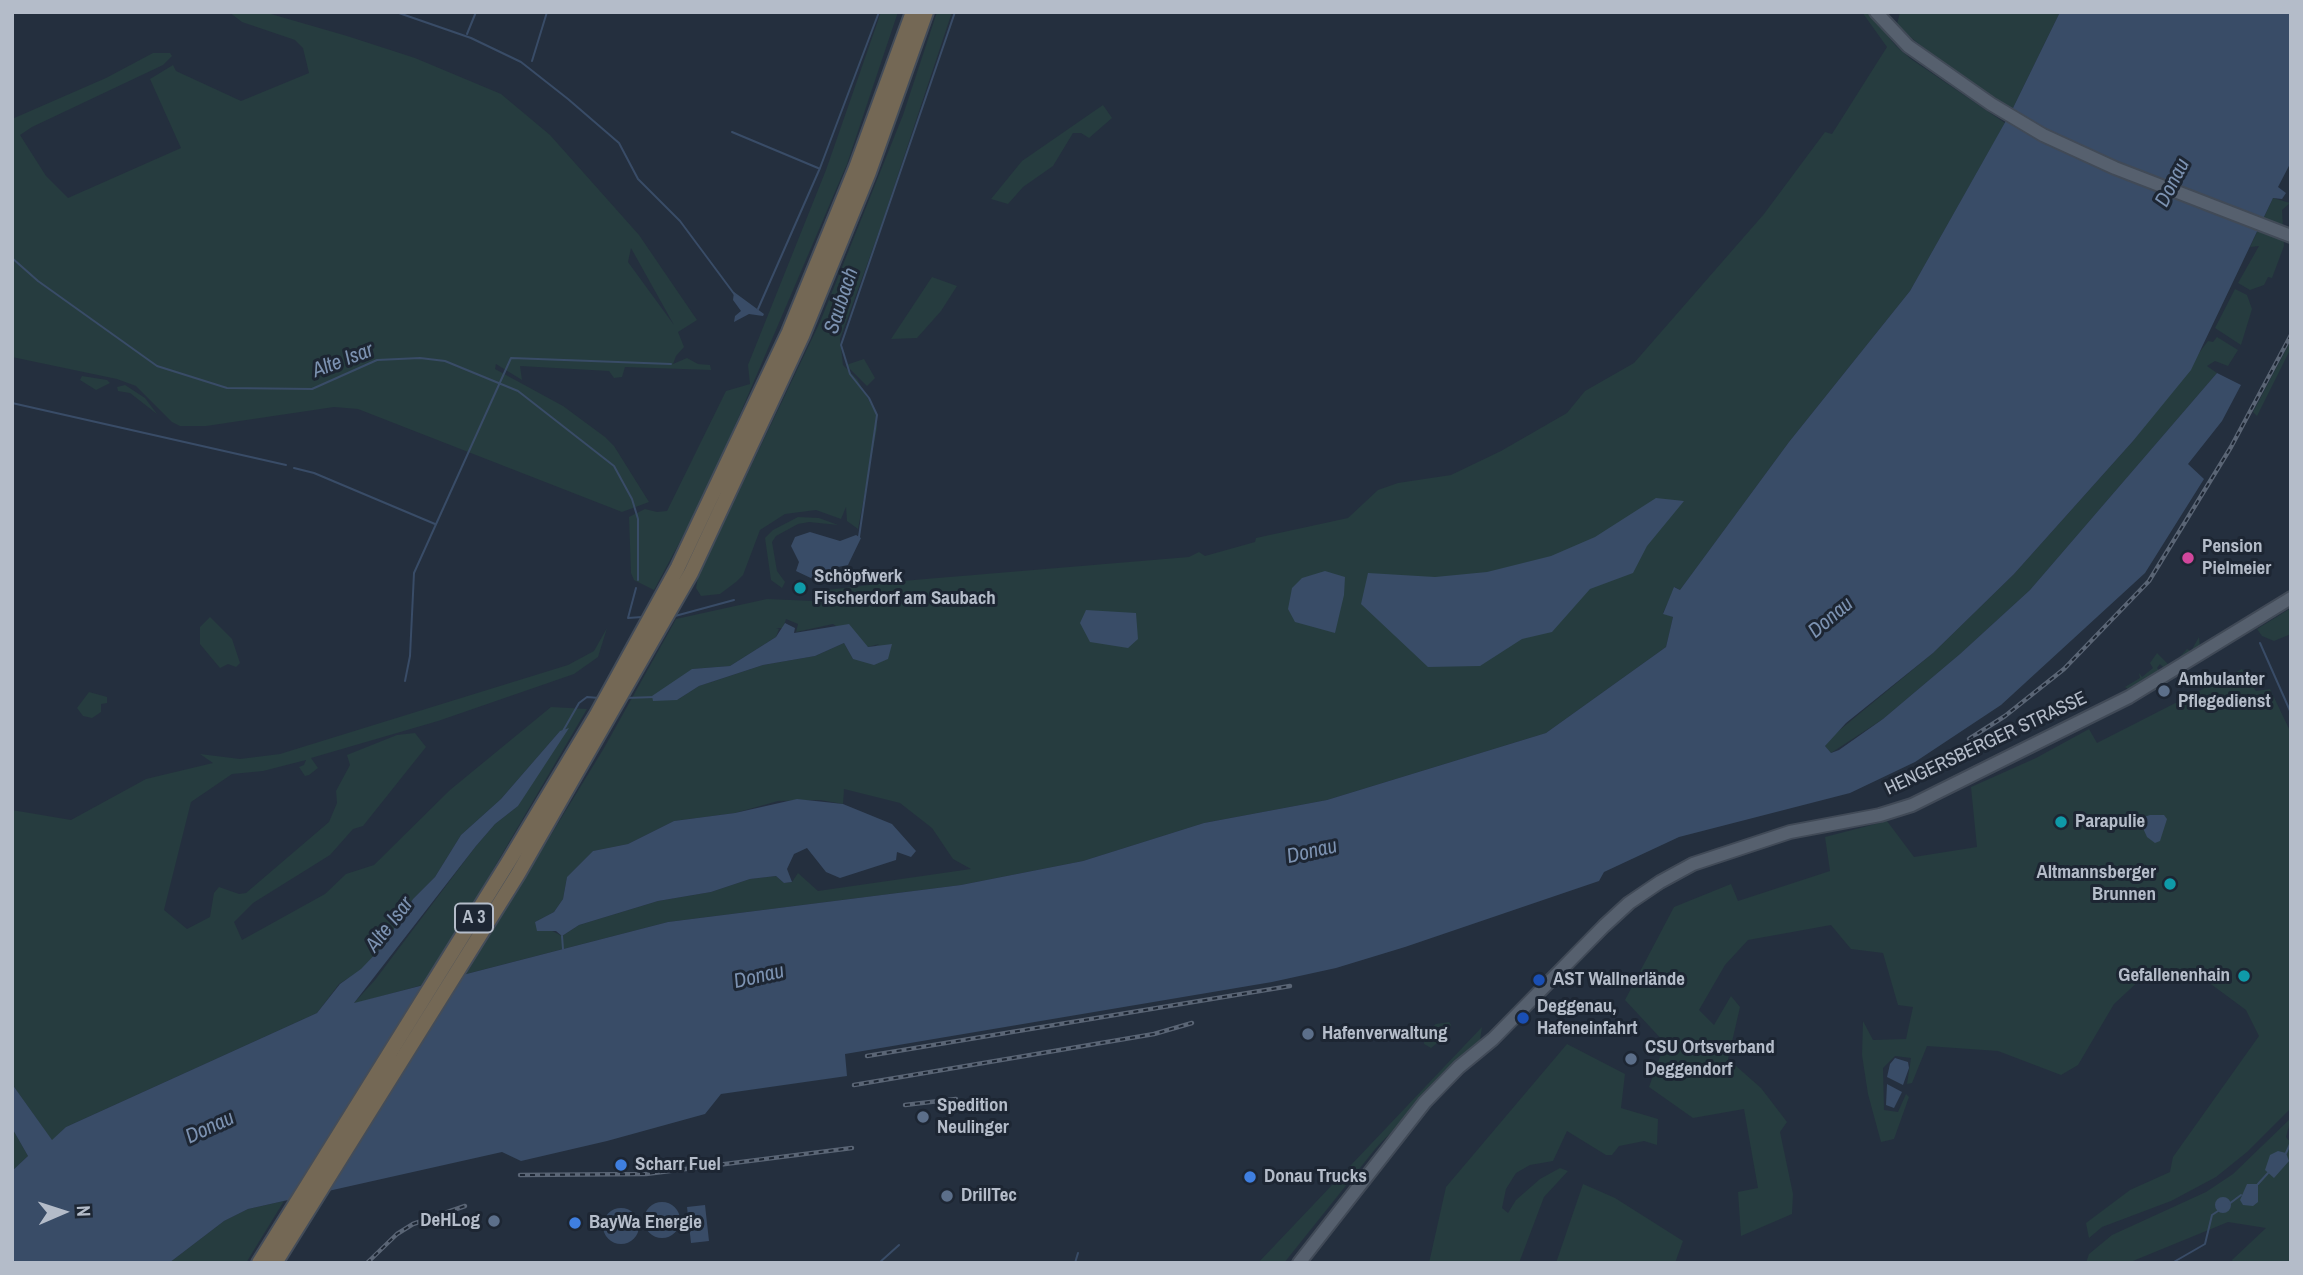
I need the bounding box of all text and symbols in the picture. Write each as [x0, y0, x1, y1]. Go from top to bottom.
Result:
water label: Donau [2150, 155, 2196, 211]
water label: Saubach [820, 265, 864, 337]
water label: Alte Isar [309, 338, 377, 384]
place label: Pension Pielmeier [2202, 536, 2271, 580]
marker: Pension Pielmeier [2180, 550, 2196, 566]
place label: Schöpfwerk Fischerdorf am Saubach [814, 566, 996, 610]
marker: Schöpfwerk Fischerdorf am Saubach [792, 580, 808, 596]
water label: Donau [1803, 592, 1859, 644]
place label: Ambulanter Pflegedienst [2178, 669, 2271, 713]
marker: Ambulanter Pflegedienst [2156, 683, 2172, 699]
street label: HENGERSBERGER STRASSE [1882, 687, 2090, 801]
place label: Parapulie [2075, 811, 2145, 833]
marker: Parapulie [2053, 814, 2069, 830]
water label: Donau [1284, 834, 1340, 870]
place label: Altmannsberger Brunnen [2037, 862, 2156, 906]
marker: Altmannsberger Brunnen [2162, 876, 2178, 892]
water label: Alte Isar [361, 892, 419, 958]
road number: A 3 [455, 903, 493, 932]
water label: Donau [731, 959, 787, 995]
place label: Gefallenenhain [2118, 965, 2230, 987]
marker: Gefallenenhain [2236, 968, 2252, 984]
place label: AST Wallnerlände [1553, 969, 1685, 991]
marker: AST Wallnerlände [1531, 972, 1547, 988]
place label: Deggenau, Hafeneinfahrt [1537, 996, 1637, 1040]
marker: Deggenau, Hafeneinfahrt [1515, 1010, 1531, 1026]
place label: Hafenverwaltung [1322, 1023, 1448, 1045]
marker: Hafenverwaltung [1300, 1026, 1316, 1042]
place label: CSU Ortsverband Deggendorf [1645, 1037, 1775, 1081]
marker: CSU Ortsverband Deggendorf [1623, 1051, 1639, 1067]
place label: Spedition Neulinger [937, 1095, 1009, 1139]
water label: Donau [182, 1106, 238, 1150]
marker: Spedition Neulinger [915, 1109, 931, 1125]
place label: Scharr Fuel [635, 1154, 721, 1176]
marker: Scharr Fuel [613, 1157, 629, 1173]
place label: Donau Trucks [1264, 1166, 1367, 1188]
marker: Donau Trucks [1242, 1169, 1258, 1185]
north arrow [28, 1177, 98, 1247]
place label: DrillTec [961, 1185, 1017, 1207]
marker: DrillTec [939, 1188, 955, 1204]
text: N [71, 1205, 97, 1217]
place label: DeHLog [420, 1210, 480, 1232]
place label: BayWa Energie [589, 1212, 702, 1234]
marker: DeHLog [486, 1213, 502, 1229]
marker: BayWa Energie [567, 1215, 583, 1231]

